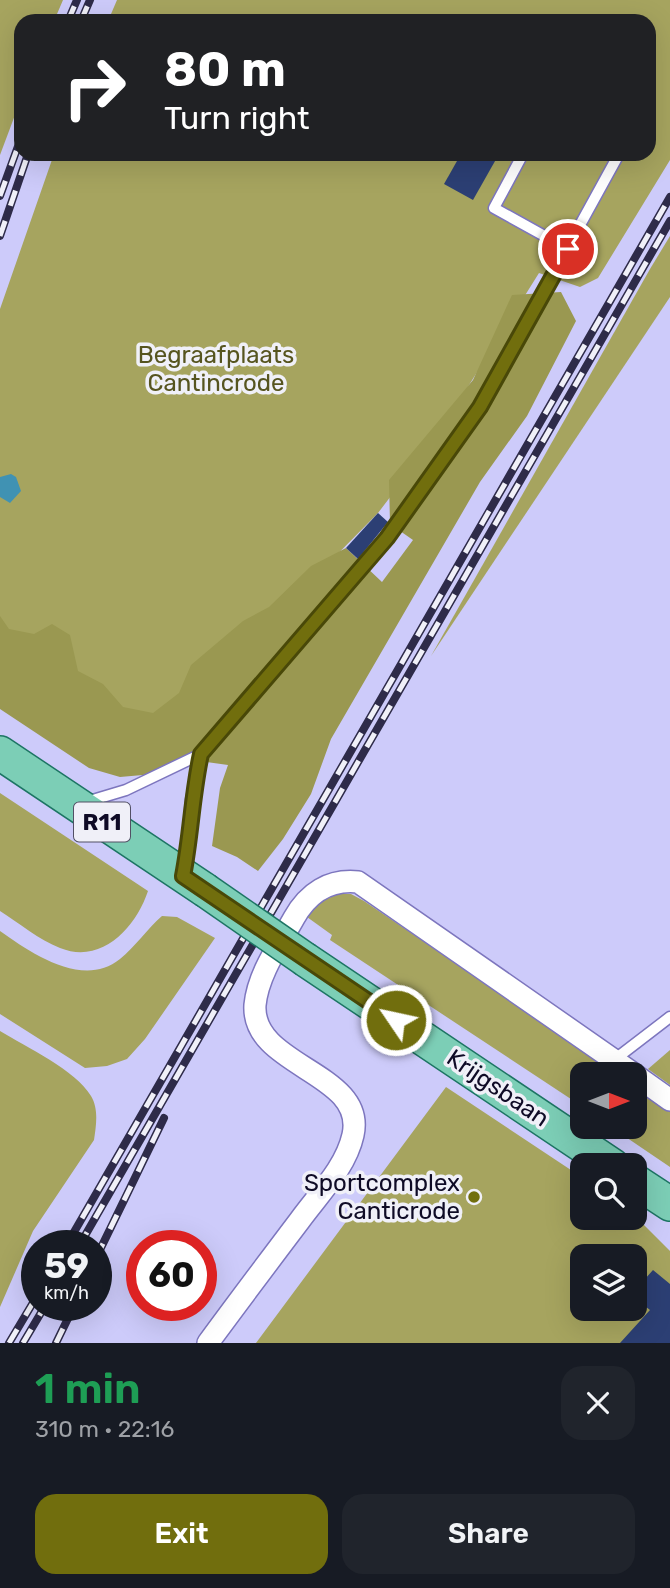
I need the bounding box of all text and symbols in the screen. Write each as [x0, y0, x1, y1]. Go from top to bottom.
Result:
text: 80 m [164, 40, 286, 98]
icon: right [49, 42, 140, 133]
text: Turn right [164, 99, 309, 137]
pin [538, 219, 598, 279]
icon: arrive [549, 230, 587, 268]
park label: Begraafplaats Cantincrode [138, 341, 294, 397]
road number: R11 [74, 802, 130, 842]
position arrow [359, 983, 433, 1057]
street label: Krijgsbaan [442, 1044, 554, 1132]
north arrow [570, 1062, 648, 1139]
map controls [570, 1062, 647, 1321]
button: search [570, 1153, 647, 1230]
place label: Sportcomplex Canticrode [304, 1169, 460, 1225]
marker: Sportcomplex Canticrode [466, 1189, 482, 1205]
speed limit sign: 60 [126, 1230, 217, 1321]
button: layers [570, 1244, 647, 1321]
text: 59 [44, 1245, 89, 1287]
text: km/h [44, 1282, 89, 1304]
text: 1 min [35, 1364, 141, 1414]
button: close [561, 1366, 635, 1440]
text: 310 m · 22:16 [35, 1415, 174, 1443]
button: Exit [35, 1494, 328, 1574]
button: Share [342, 1494, 635, 1574]

